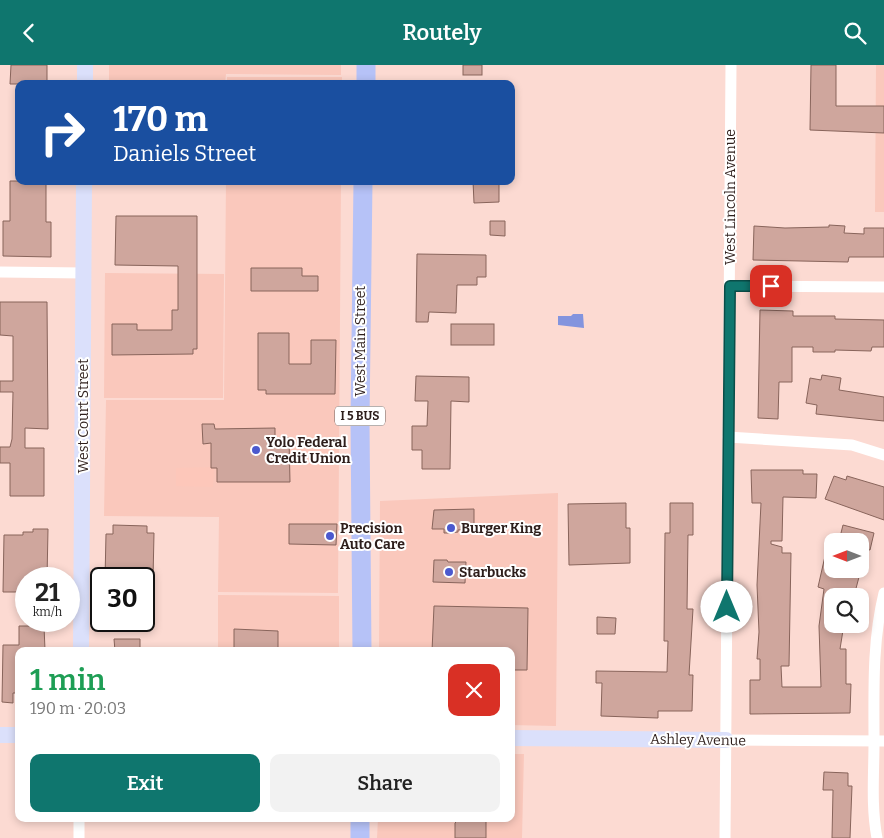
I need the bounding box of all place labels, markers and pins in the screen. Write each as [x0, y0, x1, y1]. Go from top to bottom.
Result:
pin [750, 265, 792, 307]
place label: Yolo Federal Credit Union [266, 434, 351, 467]
marker: Yolo Federal Credit Union [250, 444, 262, 456]
place label: Precision Auto Care [340, 520, 405, 553]
place label: Burger King [461, 520, 541, 537]
marker: Burger King [445, 522, 457, 534]
marker: Precision Auto Care [324, 530, 336, 542]
place label: Starbucks [459, 564, 526, 581]
marker: Starbucks [443, 566, 455, 578]

